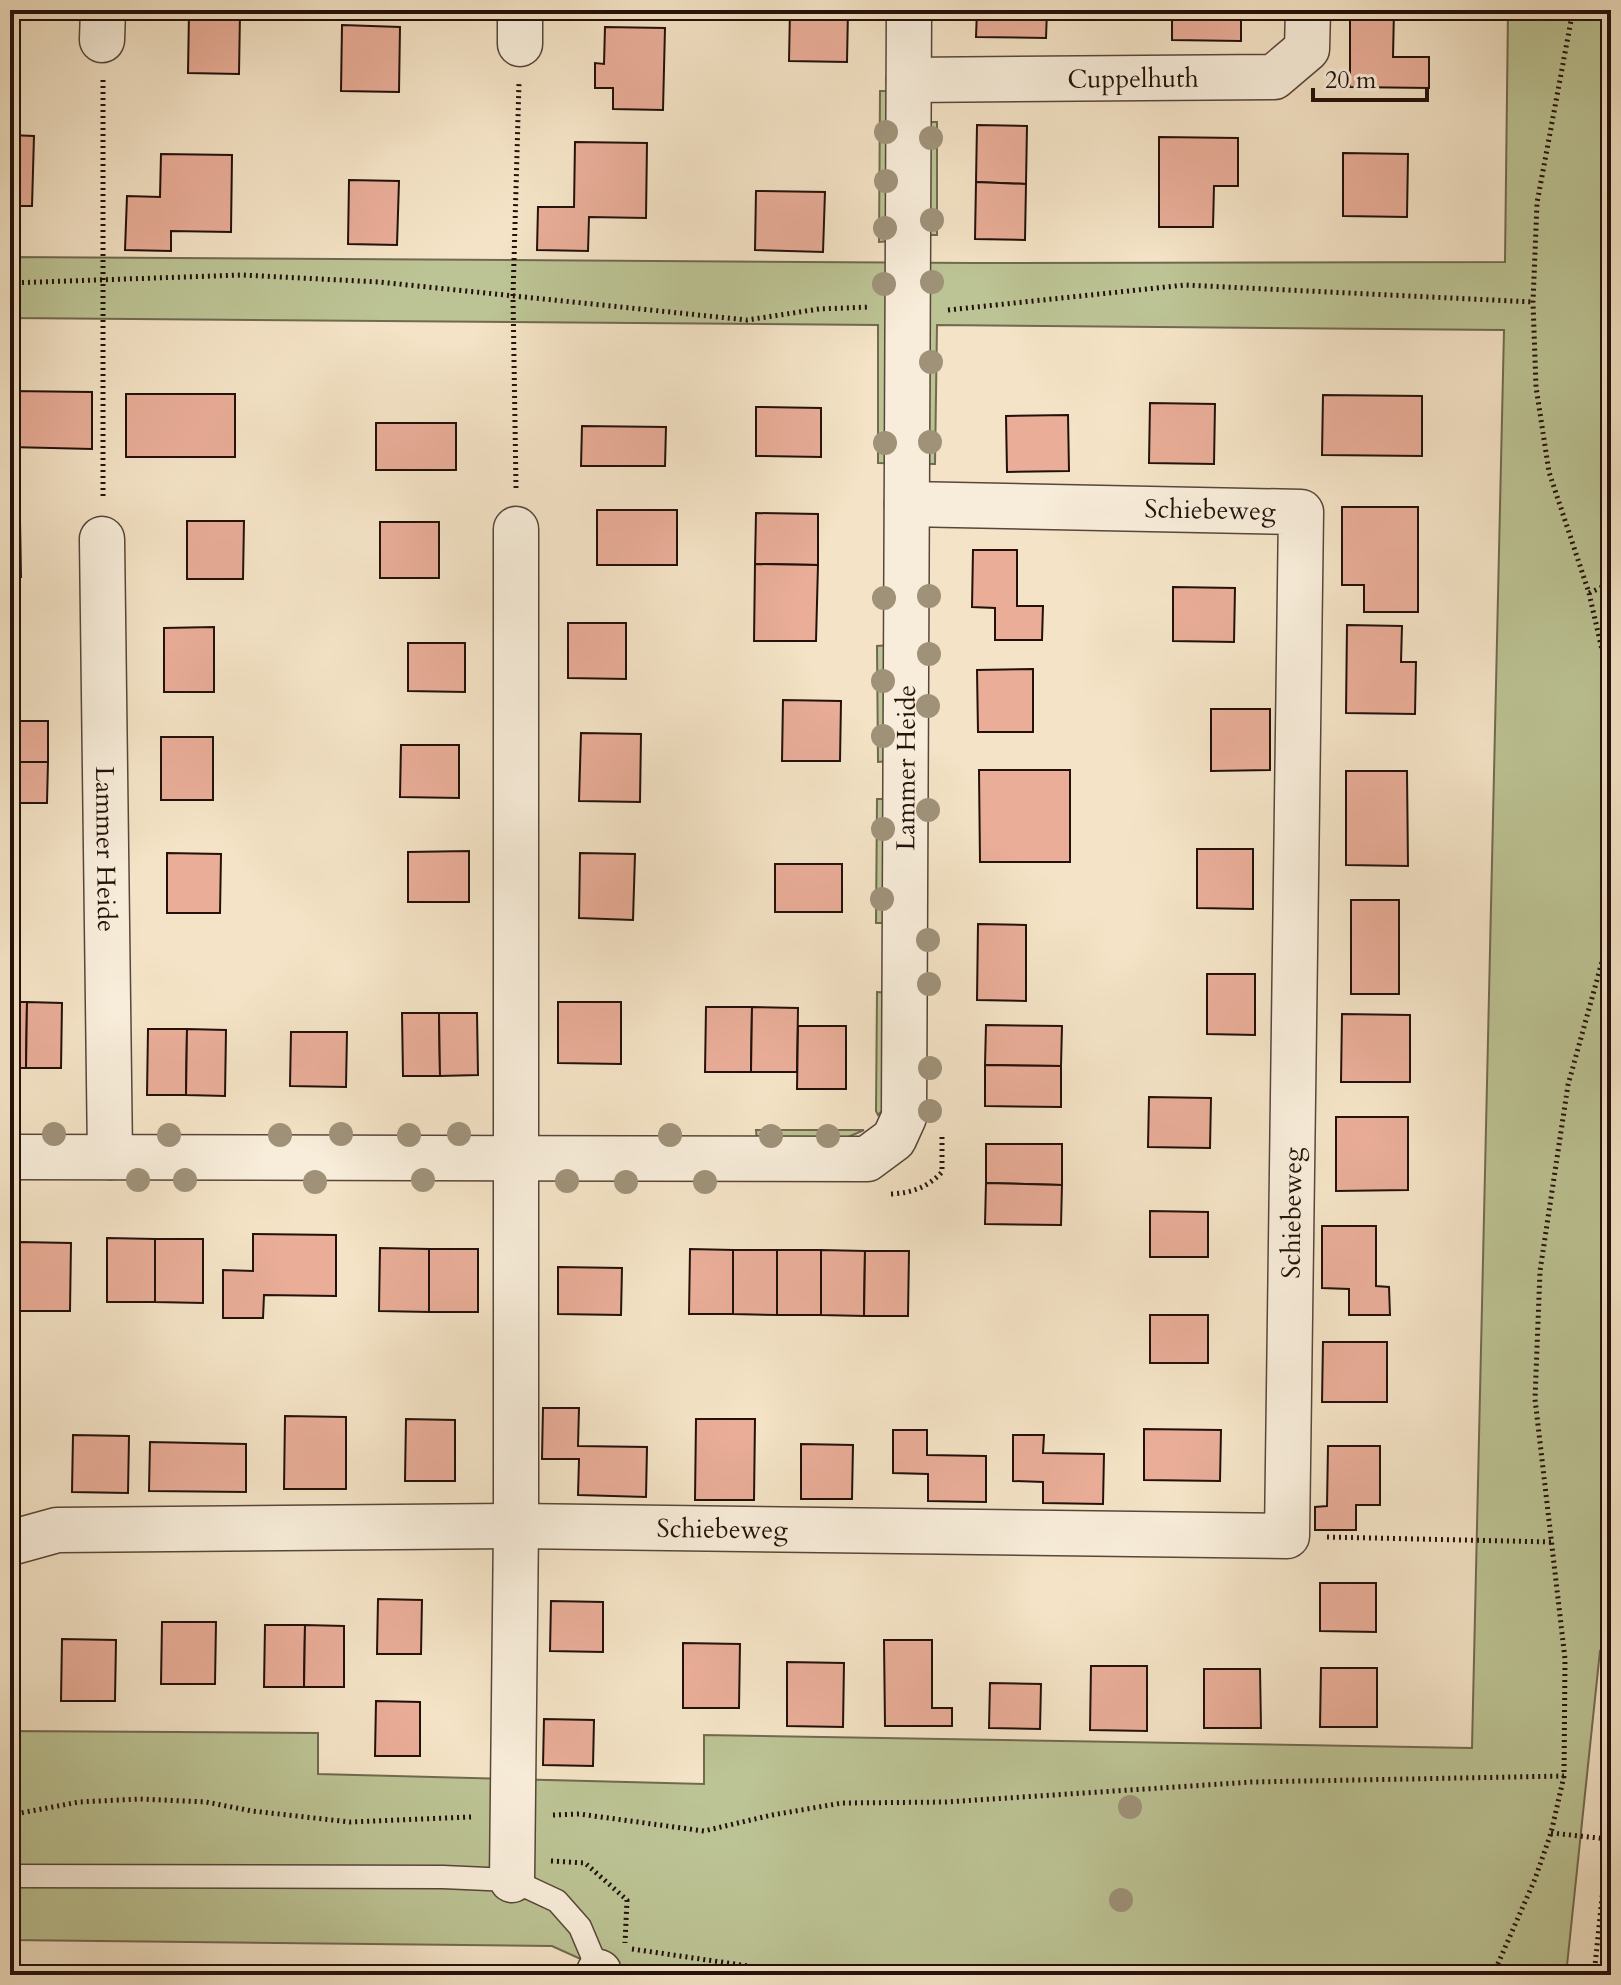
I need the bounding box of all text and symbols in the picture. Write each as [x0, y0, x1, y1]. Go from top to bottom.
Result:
scale bar [1313, 52, 1427, 102]
street label: Cuppelhuth [1067, 60, 1199, 96]
text: 20 m [1325, 64, 1377, 97]
street label: Schiebeweg [1144, 491, 1276, 529]
street label: Lammer Heide [888, 685, 923, 851]
street label: Lammer Heide [87, 766, 125, 932]
street label: Schiebeweg [1273, 1147, 1310, 1279]
street label: Schiebeweg [656, 1510, 789, 1547]

